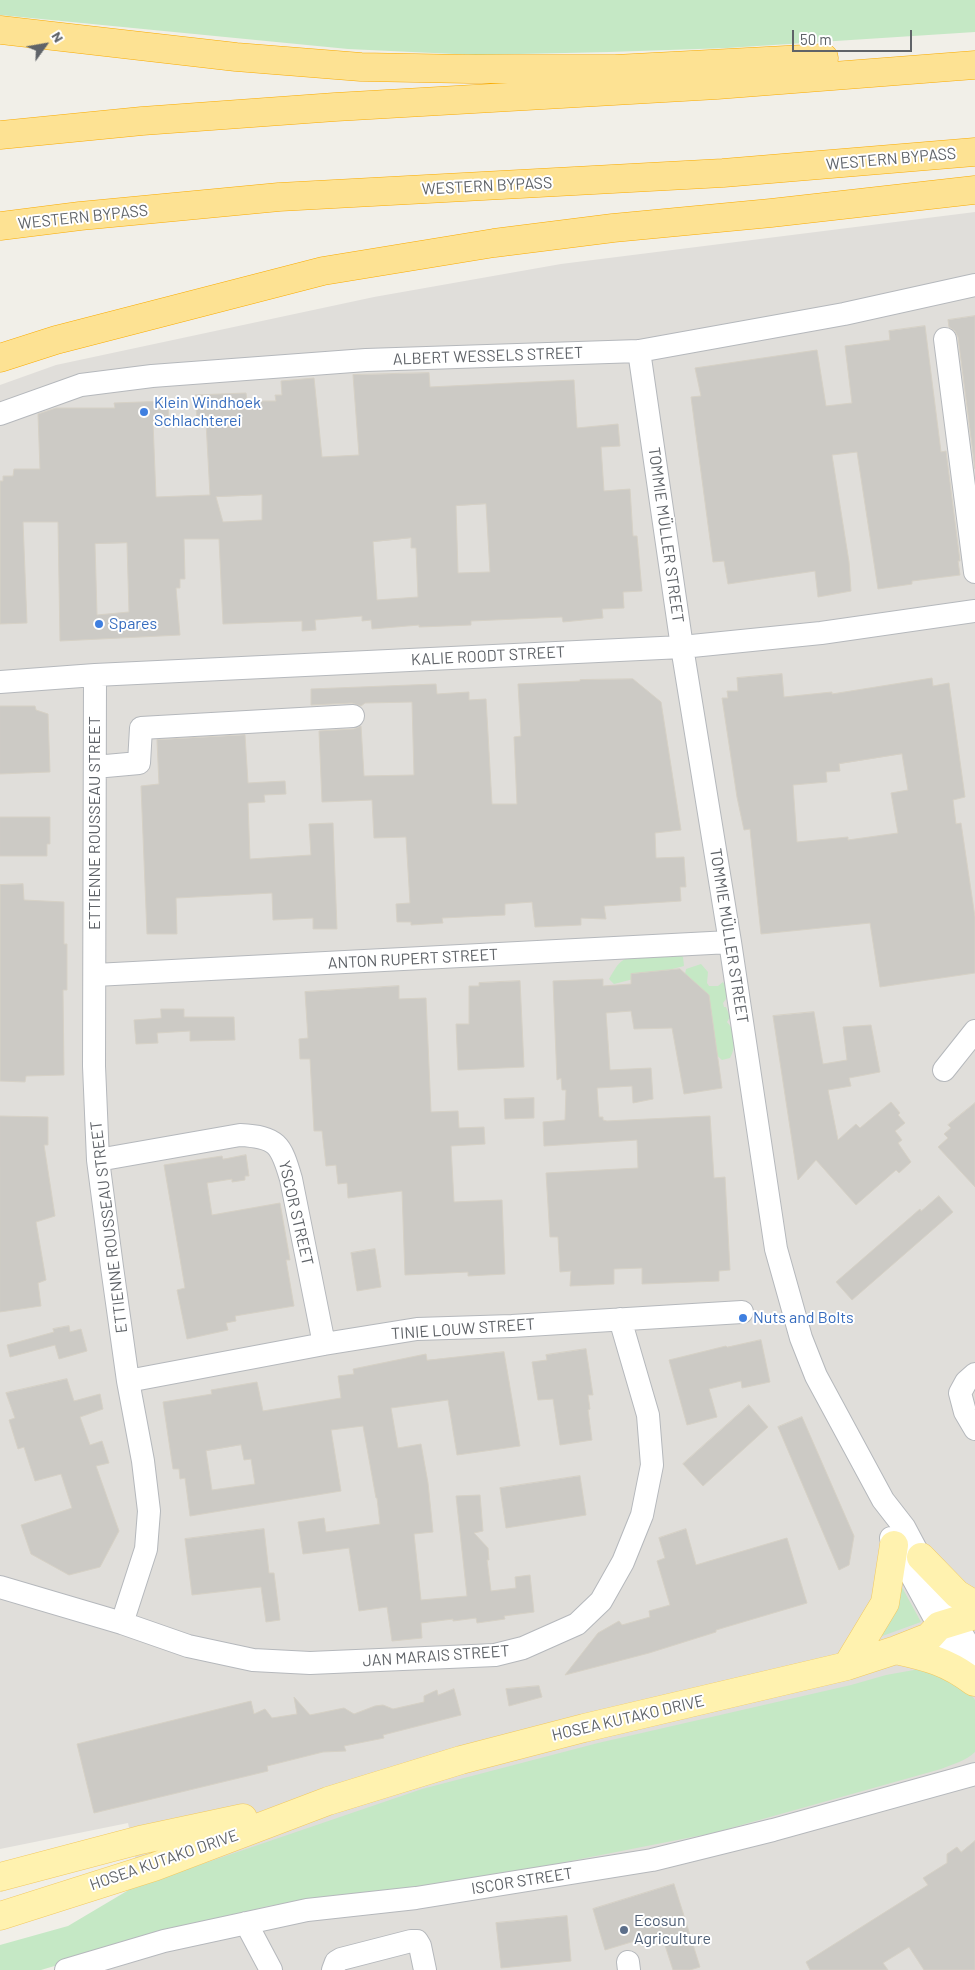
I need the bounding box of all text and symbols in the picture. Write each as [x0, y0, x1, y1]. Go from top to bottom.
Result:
north arrow [20, 20, 70, 70]
scale bar [795, 20, 915, 52]
text: N [48, 28, 68, 45]
text: 50 m [800, 30, 832, 48]
street label: WESTERN BYPASS [825, 144, 957, 174]
street label: WESTERN BYPASS [421, 173, 553, 199]
street label: WESTERN BYPASS [17, 201, 149, 233]
street label: ALBERT WESSELS STREET [392, 343, 584, 369]
place label: Klein Windhoek Schlachterei [154, 393, 261, 431]
marker: Klein Windhoek Schlachterei [138, 406, 150, 418]
street label: TOMMIE MÜLLER STREET [644, 446, 688, 624]
place label: Spares [109, 614, 157, 634]
marker: Spares [93, 618, 105, 630]
street label: KALIE ROODT STREET [411, 642, 565, 670]
street label: ETTIENNE ROUSSEAU STREET [85, 716, 105, 930]
street label: TOMMIE MÜLLER STREET [706, 847, 752, 1025]
street label: ANTON RUPERT STREET [327, 945, 499, 973]
street label: ETTIENNE ROUSSEAU STREET [86, 1120, 132, 1334]
street label: YSCOR STREET [275, 1159, 317, 1267]
place label: Nuts and Bolts [753, 1308, 854, 1328]
marker: Nuts and Bolts [737, 1312, 749, 1324]
street label: TINIE LOUW STREET [390, 1314, 536, 1344]
street label: JAN MARAIS STREET [362, 1641, 510, 1671]
street label: HOSEA KUTAKO DRIVE [550, 1691, 706, 1745]
street label: HOSEA KUTAKO DRIVE [87, 1826, 241, 1894]
street label: ISCOR STREET [470, 1863, 574, 1899]
place label: Ecosun Agriculture [634, 1911, 711, 1949]
marker: Ecosun Agriculture [618, 1924, 630, 1936]

